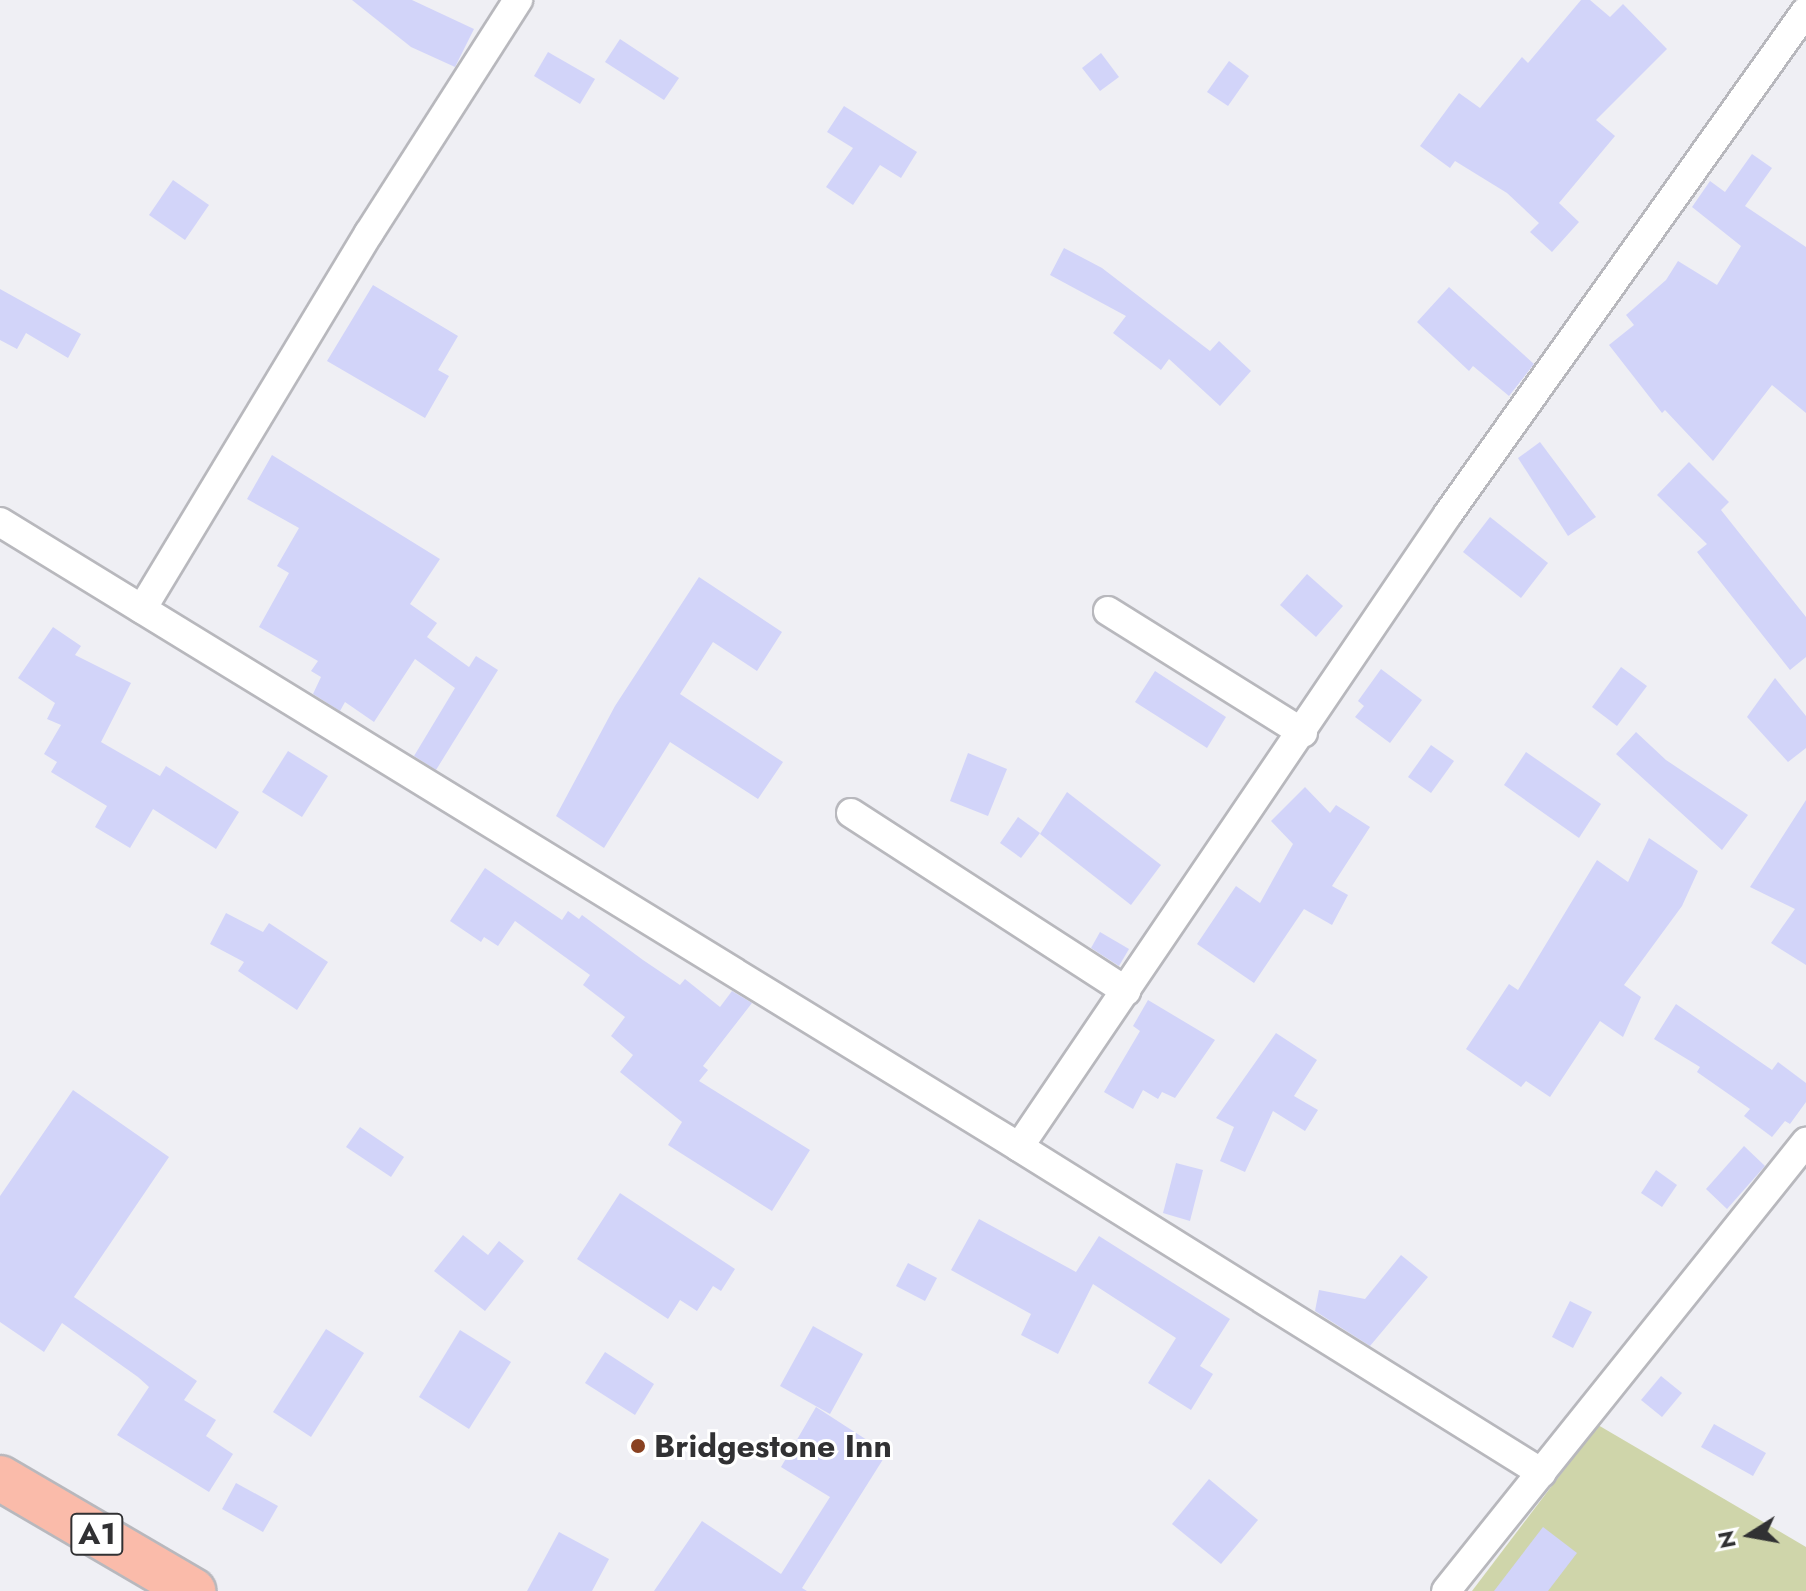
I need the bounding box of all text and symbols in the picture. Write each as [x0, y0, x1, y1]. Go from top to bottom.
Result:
place label: Bridgestone Inn [654, 1427, 892, 1465]
marker: Bridgestone Inn [629, 1437, 647, 1455]
north arrow [1710, 1495, 1790, 1575]
road number: A1 [69, 1508, 125, 1560]
text: N [1709, 1528, 1744, 1551]

